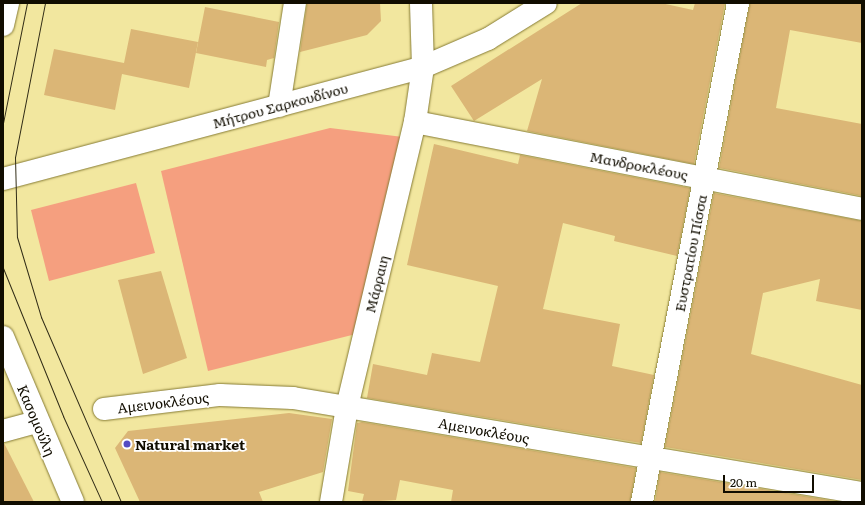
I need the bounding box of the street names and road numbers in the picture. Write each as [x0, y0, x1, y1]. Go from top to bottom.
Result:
street label: Μήτρου Σαρκουδίνου [210, 79, 350, 131]
street label: Μανδροκλέους [588, 147, 690, 183]
street label: Ευστρατίου Πίσσα [670, 193, 710, 313]
street label: Μάρραιη [361, 253, 391, 315]
street label: Κασομούλη [15, 382, 59, 458]
street label: Αμεινοκλέους [116, 388, 210, 416]
street label: Αμεινοκλέους [437, 414, 531, 446]

